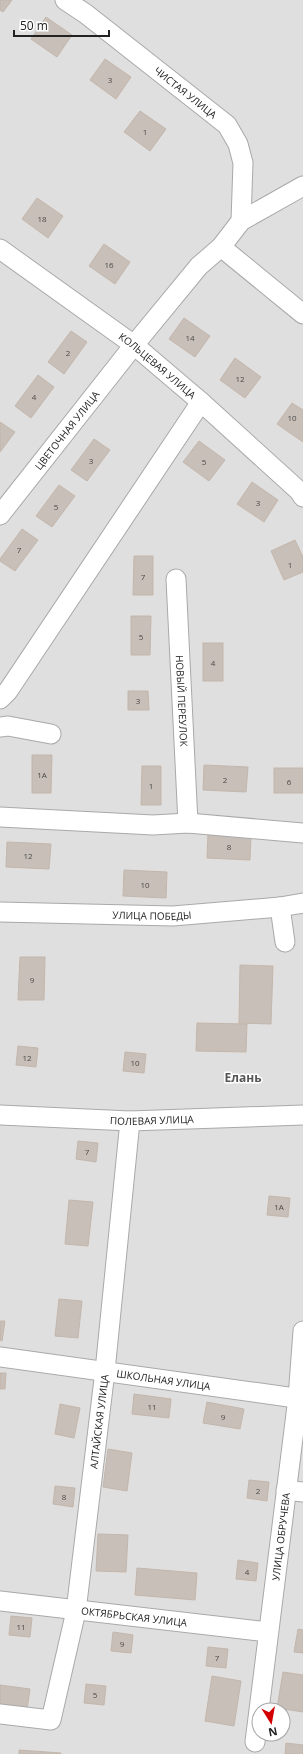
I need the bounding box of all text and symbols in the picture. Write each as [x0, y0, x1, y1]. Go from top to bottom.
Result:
scale bar [14, 12, 109, 38]
text: 50 m [20, 17, 48, 34]
street label: ЧИСТАЯ УЛИЦА [151, 63, 220, 122]
house number: 3 [108, 74, 113, 85]
house number: 1 [143, 126, 147, 137]
house number: 18 [37, 213, 47, 224]
house number: 16 [104, 259, 114, 270]
street label: КОЛЬЦЕВАЯ УЛИЦА [116, 329, 200, 402]
house number: 14 [185, 332, 195, 343]
house number: 2 [66, 347, 71, 358]
house number: 12 [235, 373, 245, 384]
street label: ЦВЕТОЧНАЯ УЛИЦА [31, 387, 103, 473]
house number: 4 [32, 391, 37, 402]
house number: 10 [287, 412, 297, 423]
house number: 3 [89, 455, 94, 466]
house number: 5 [202, 456, 207, 467]
house number: 3 [256, 497, 261, 508]
house number: 5 [54, 501, 59, 512]
house number: 7 [17, 544, 22, 555]
house number: 1 [288, 559, 292, 570]
house number: 7 [141, 571, 146, 582]
house number: 5 [139, 631, 144, 642]
street label: НОВЫЙ ПЕРЕУЛОК [173, 655, 191, 748]
house number: 4 [211, 657, 216, 668]
house number: 3 [136, 695, 141, 706]
house number: 1А [37, 769, 48, 780]
house number: 2 [223, 774, 228, 785]
house number: 6 [287, 776, 292, 787]
house number: 1 [149, 780, 153, 791]
house number: 8 [227, 841, 232, 852]
house number: 12 [23, 850, 33, 861]
house number: 10 [140, 879, 150, 890]
street label: УЛИЦА ПОБЕДЫ [112, 907, 192, 923]
house number: 9 [30, 974, 35, 985]
house number: 12 [22, 1052, 32, 1063]
house number: 10 [130, 1057, 140, 1068]
district label: Елань [224, 1069, 262, 1086]
street label: ПОЛЕВАЯ УЛИЦА [110, 1112, 195, 1128]
house number: 7 [85, 1146, 90, 1157]
house number: 1А [274, 1201, 285, 1212]
street label: ШКОЛЬНАЯ УЛИЦА [116, 1366, 212, 1393]
street label: АЛТАЙСКАЯ УЛИЦА [86, 1373, 112, 1470]
house number: 11 [147, 1401, 157, 1412]
house number: 9 [221, 1411, 226, 1422]
house number: 2 [256, 1485, 261, 1496]
house number: 8 [62, 1491, 67, 1502]
street label: УЛИЦА ОБРУЧЕВА [268, 1491, 293, 1581]
house number: 4 [245, 1566, 250, 1577]
street label: ОКТЯБРЬСКАЯ УЛИЦА [80, 1603, 188, 1630]
house number: 11 [16, 1621, 26, 1632]
house number: 9 [120, 1638, 125, 1649]
house number: 7 [215, 1652, 220, 1663]
house number: 5 [93, 1689, 98, 1700]
north arrow [251, 1702, 291, 1742]
text: N [267, 1724, 279, 1741]

